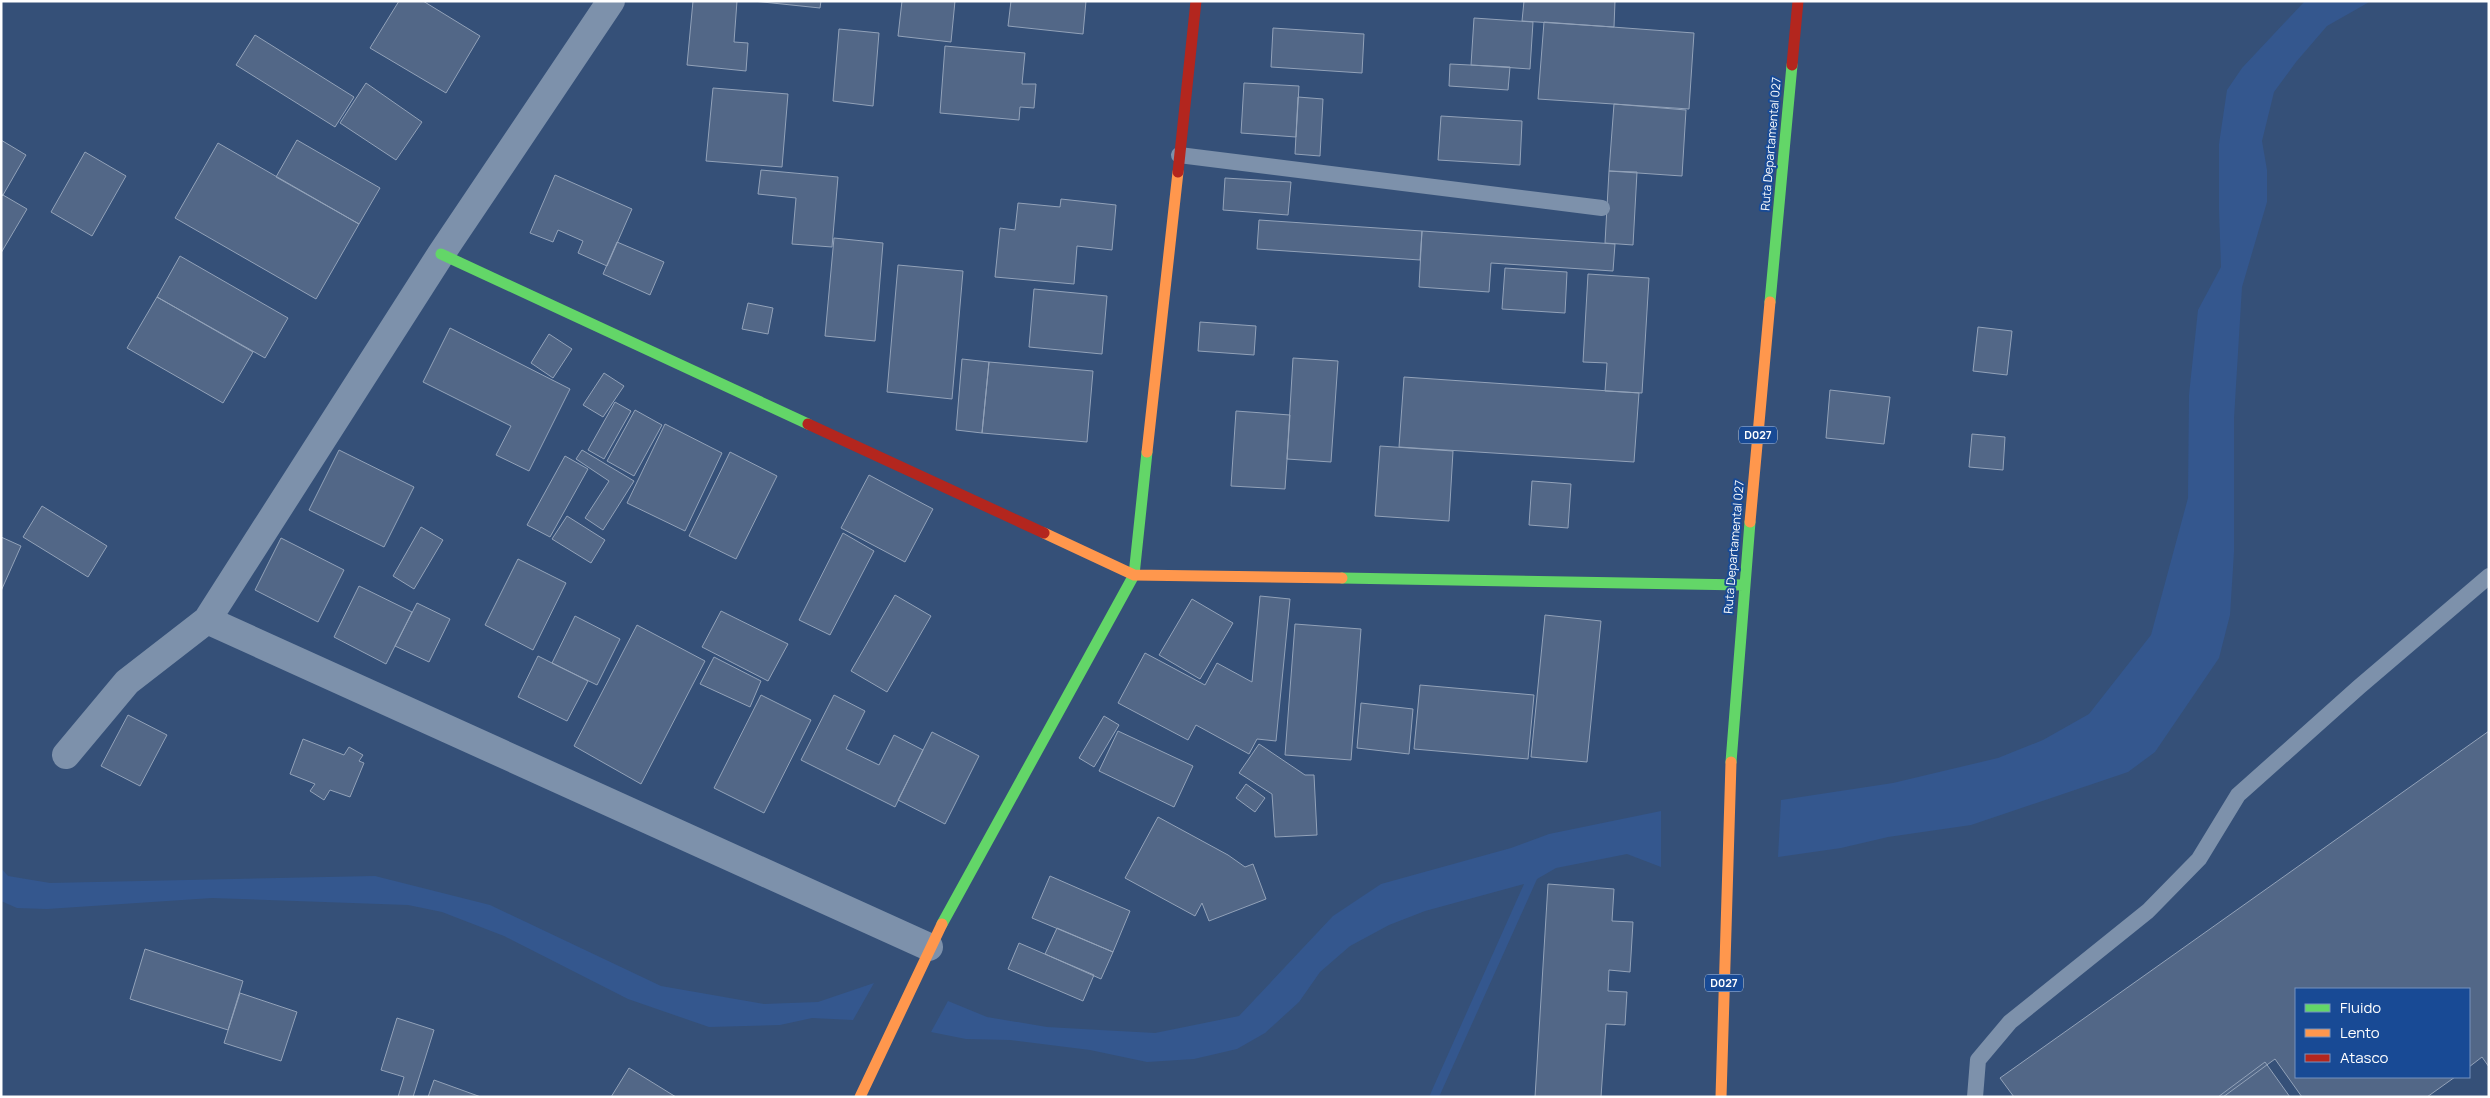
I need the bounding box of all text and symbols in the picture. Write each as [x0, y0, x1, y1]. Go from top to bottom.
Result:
street label: Ruta Departamental 027 [1756, 76, 1785, 211]
road number: D027 [1739, 426, 1777, 444]
street label: Ruta Departamental 027 [1719, 479, 1748, 614]
road number: D027 [1705, 974, 1743, 991]
legend [2295, 988, 2470, 1078]
text: Fluido [2340, 997, 2381, 1018]
text: Lento [2340, 1022, 2380, 1043]
text: Atasco [2340, 1047, 2388, 1068]

